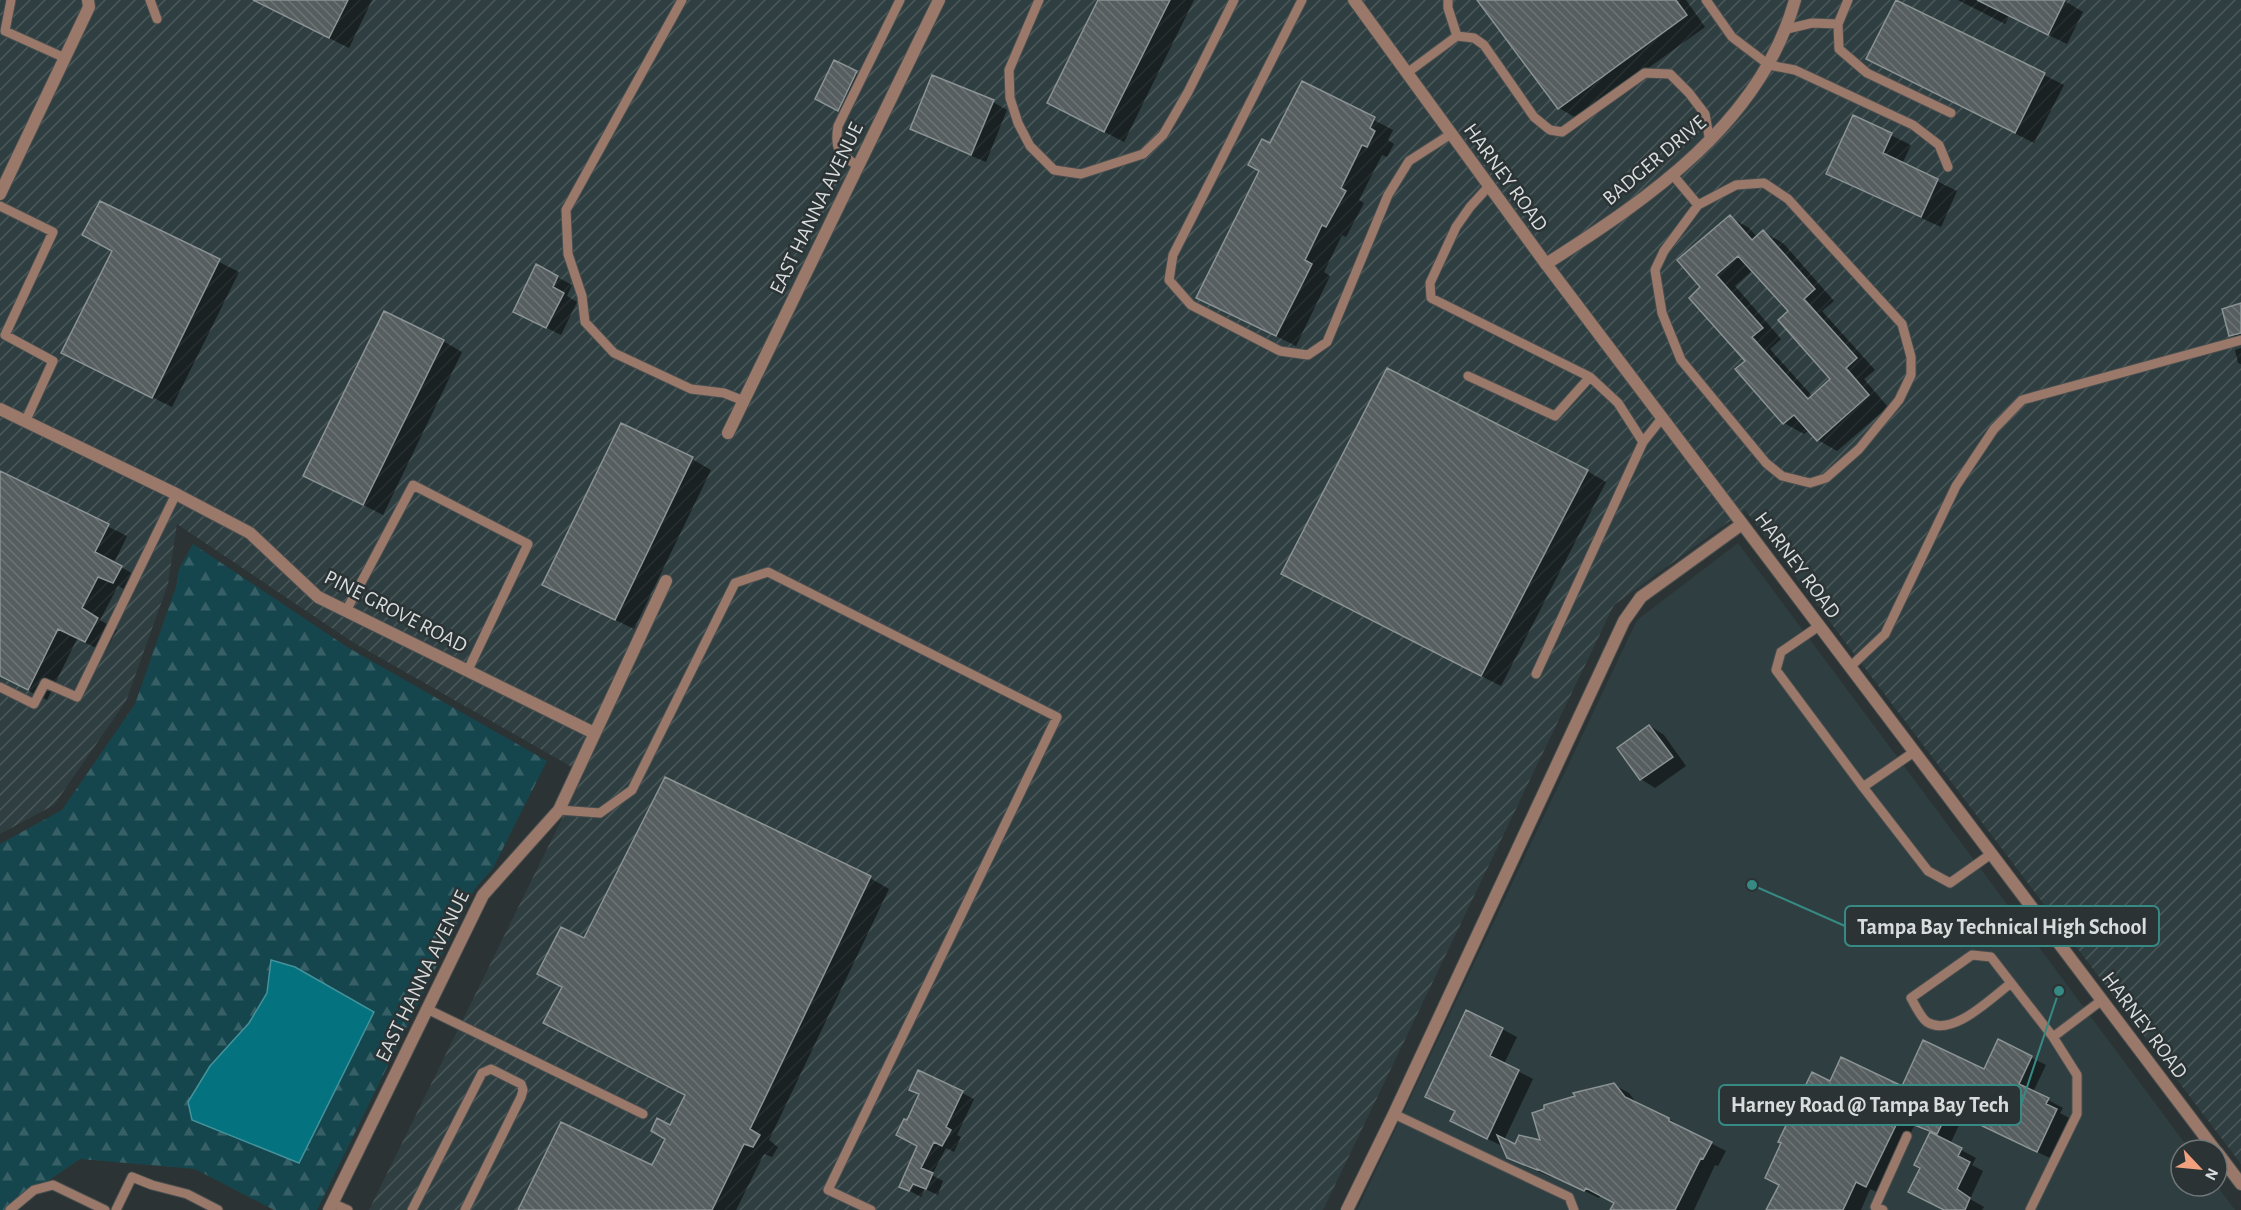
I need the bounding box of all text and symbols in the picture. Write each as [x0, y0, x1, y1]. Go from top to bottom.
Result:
street label: BADGER DRIVE [1599, 111, 1710, 209]
street label: EAST HANNA AVENUE [766, 119, 867, 297]
street label: HARNEY ROAD [1460, 120, 1552, 235]
street label: HARNEY ROAD [1751, 508, 1844, 622]
street label: PINE GROVE ROAD [321, 566, 471, 656]
street label: EAST HANNA AVENUE [372, 887, 473, 1065]
callout: Tampa Bay Technical High School [1845, 906, 2159, 946]
text: Tampa Bay Technical High School [1857, 916, 2147, 939]
street label: HARNEY ROAD [2098, 968, 2191, 1082]
callout: Harney Road @ Tampa Bay Tech [1719, 1085, 2021, 1125]
text: Harney Road @ Tampa Bay Tech [1731, 1094, 2009, 1117]
north arrow [2169, 1138, 2229, 1198]
text: N [2202, 1166, 2221, 1183]

